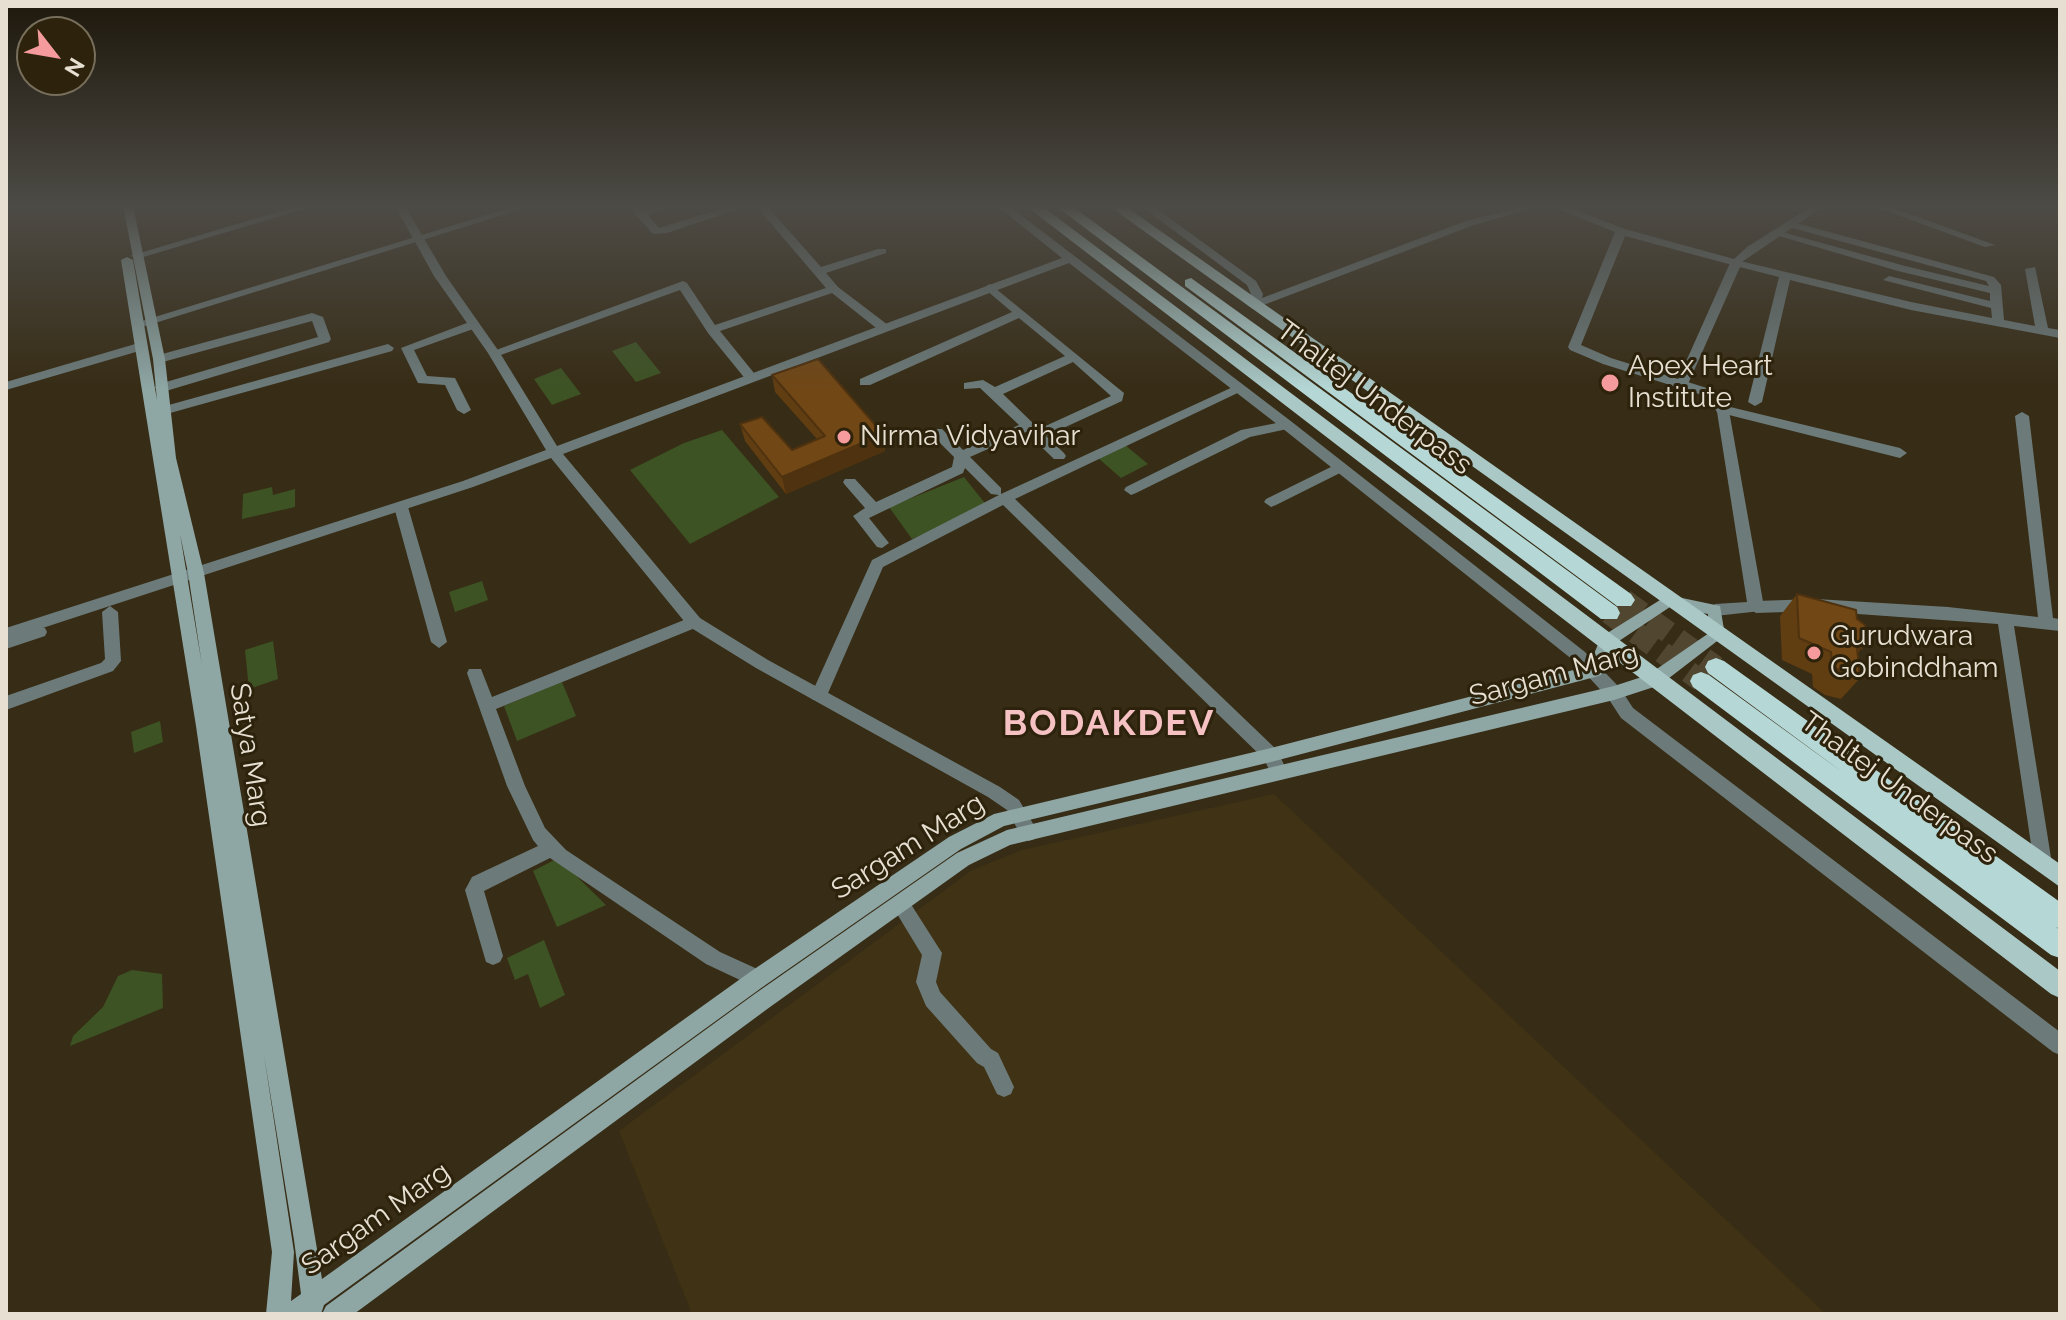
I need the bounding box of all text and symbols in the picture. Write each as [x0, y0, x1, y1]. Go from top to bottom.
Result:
north arrow [16, 16, 96, 96]
text: N [59, 53, 90, 81]
street label: Thaltej Underpass [1270, 314, 1478, 482]
place label: Apex Heart Institute [1628, 350, 1773, 416]
marker: Apex Heart Institute [1599, 372, 1621, 394]
place label: Nirma Vidyavihar [860, 420, 1080, 454]
marker: Nirma Vidyavihar [835, 428, 853, 446]
place label: Gurudwara Gobinddham [1830, 620, 1999, 686]
street label: Sargam Marg [1466, 636, 1642, 714]
marker: Gurudwara Gobinddham [1805, 644, 1823, 662]
street label: Satya Marg [222, 681, 278, 829]
district label: BODAKDEV [1003, 702, 1215, 746]
street label: Thaltej Underpass [1794, 705, 2004, 871]
street label: Sargam Marg [826, 787, 990, 907]
street label: Sargam Marg [295, 1155, 457, 1283]

